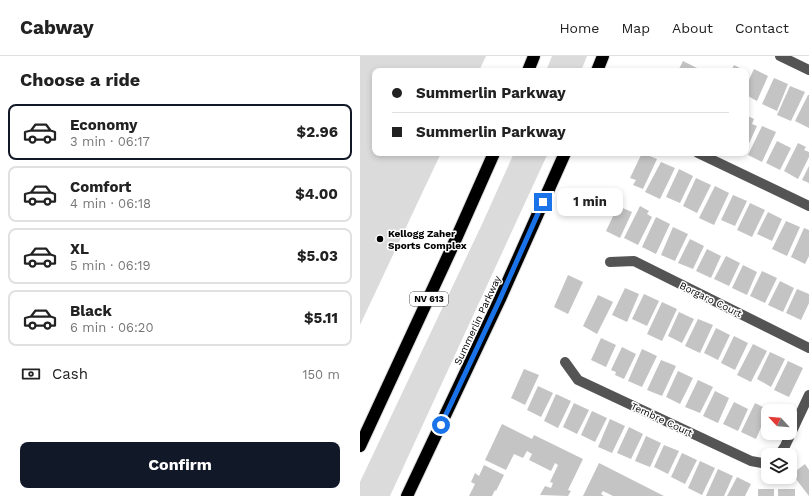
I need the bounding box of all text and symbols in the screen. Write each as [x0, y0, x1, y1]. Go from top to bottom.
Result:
text: Cabway [20, 16, 94, 39]
text: Home [559, 20, 599, 36]
text: Map [621, 20, 650, 36]
text: About [672, 20, 713, 36]
text: Contact [735, 20, 789, 36]
text: Choose a ride [20, 69, 140, 90]
text: Summerlin Parkway [416, 84, 566, 102]
icon: car [22, 114, 58, 150]
text: Economy [70, 116, 137, 134]
text: $2.96 [297, 123, 338, 141]
text: Summerlin Parkway [416, 123, 566, 141]
text: 3 min · 06:17 [70, 134, 150, 149]
icon: car [22, 176, 58, 212]
text: Comfort [70, 178, 131, 196]
text: $4.00 [295, 185, 338, 203]
callout: 1 min [557, 188, 623, 216]
route end [534, 193, 552, 211]
text: 1 min [573, 194, 607, 209]
text: 4 min · 06:18 [70, 196, 151, 211]
place label: Kellogg Zaher Sports Complex [388, 228, 467, 251]
marker: Kellogg Zaher Sports Complex [375, 234, 385, 244]
icon: car [22, 238, 58, 274]
text: XL [70, 240, 89, 258]
text: $5.03 [297, 247, 338, 265]
text: 5 min · 06:19 [70, 258, 151, 273]
street label: Summerlin Parkway [452, 273, 503, 367]
street label: Borgaro Court [678, 280, 744, 320]
road number: NV 613 [410, 292, 448, 306]
icon: car [22, 300, 58, 336]
text: Black [70, 302, 112, 320]
text: $5.11 [304, 309, 338, 327]
text: 6 min · 06:20 [70, 320, 154, 335]
icon: cash [20, 363, 42, 385]
text: Cash [52, 365, 88, 383]
text: 150 m [302, 367, 340, 382]
street label: Tembre Court [629, 400, 695, 439]
north arrow [761, 404, 797, 440]
map controls [761, 404, 797, 484]
route start [432, 416, 450, 434]
button: Confirm [20, 442, 340, 488]
button: layers [761, 448, 797, 484]

